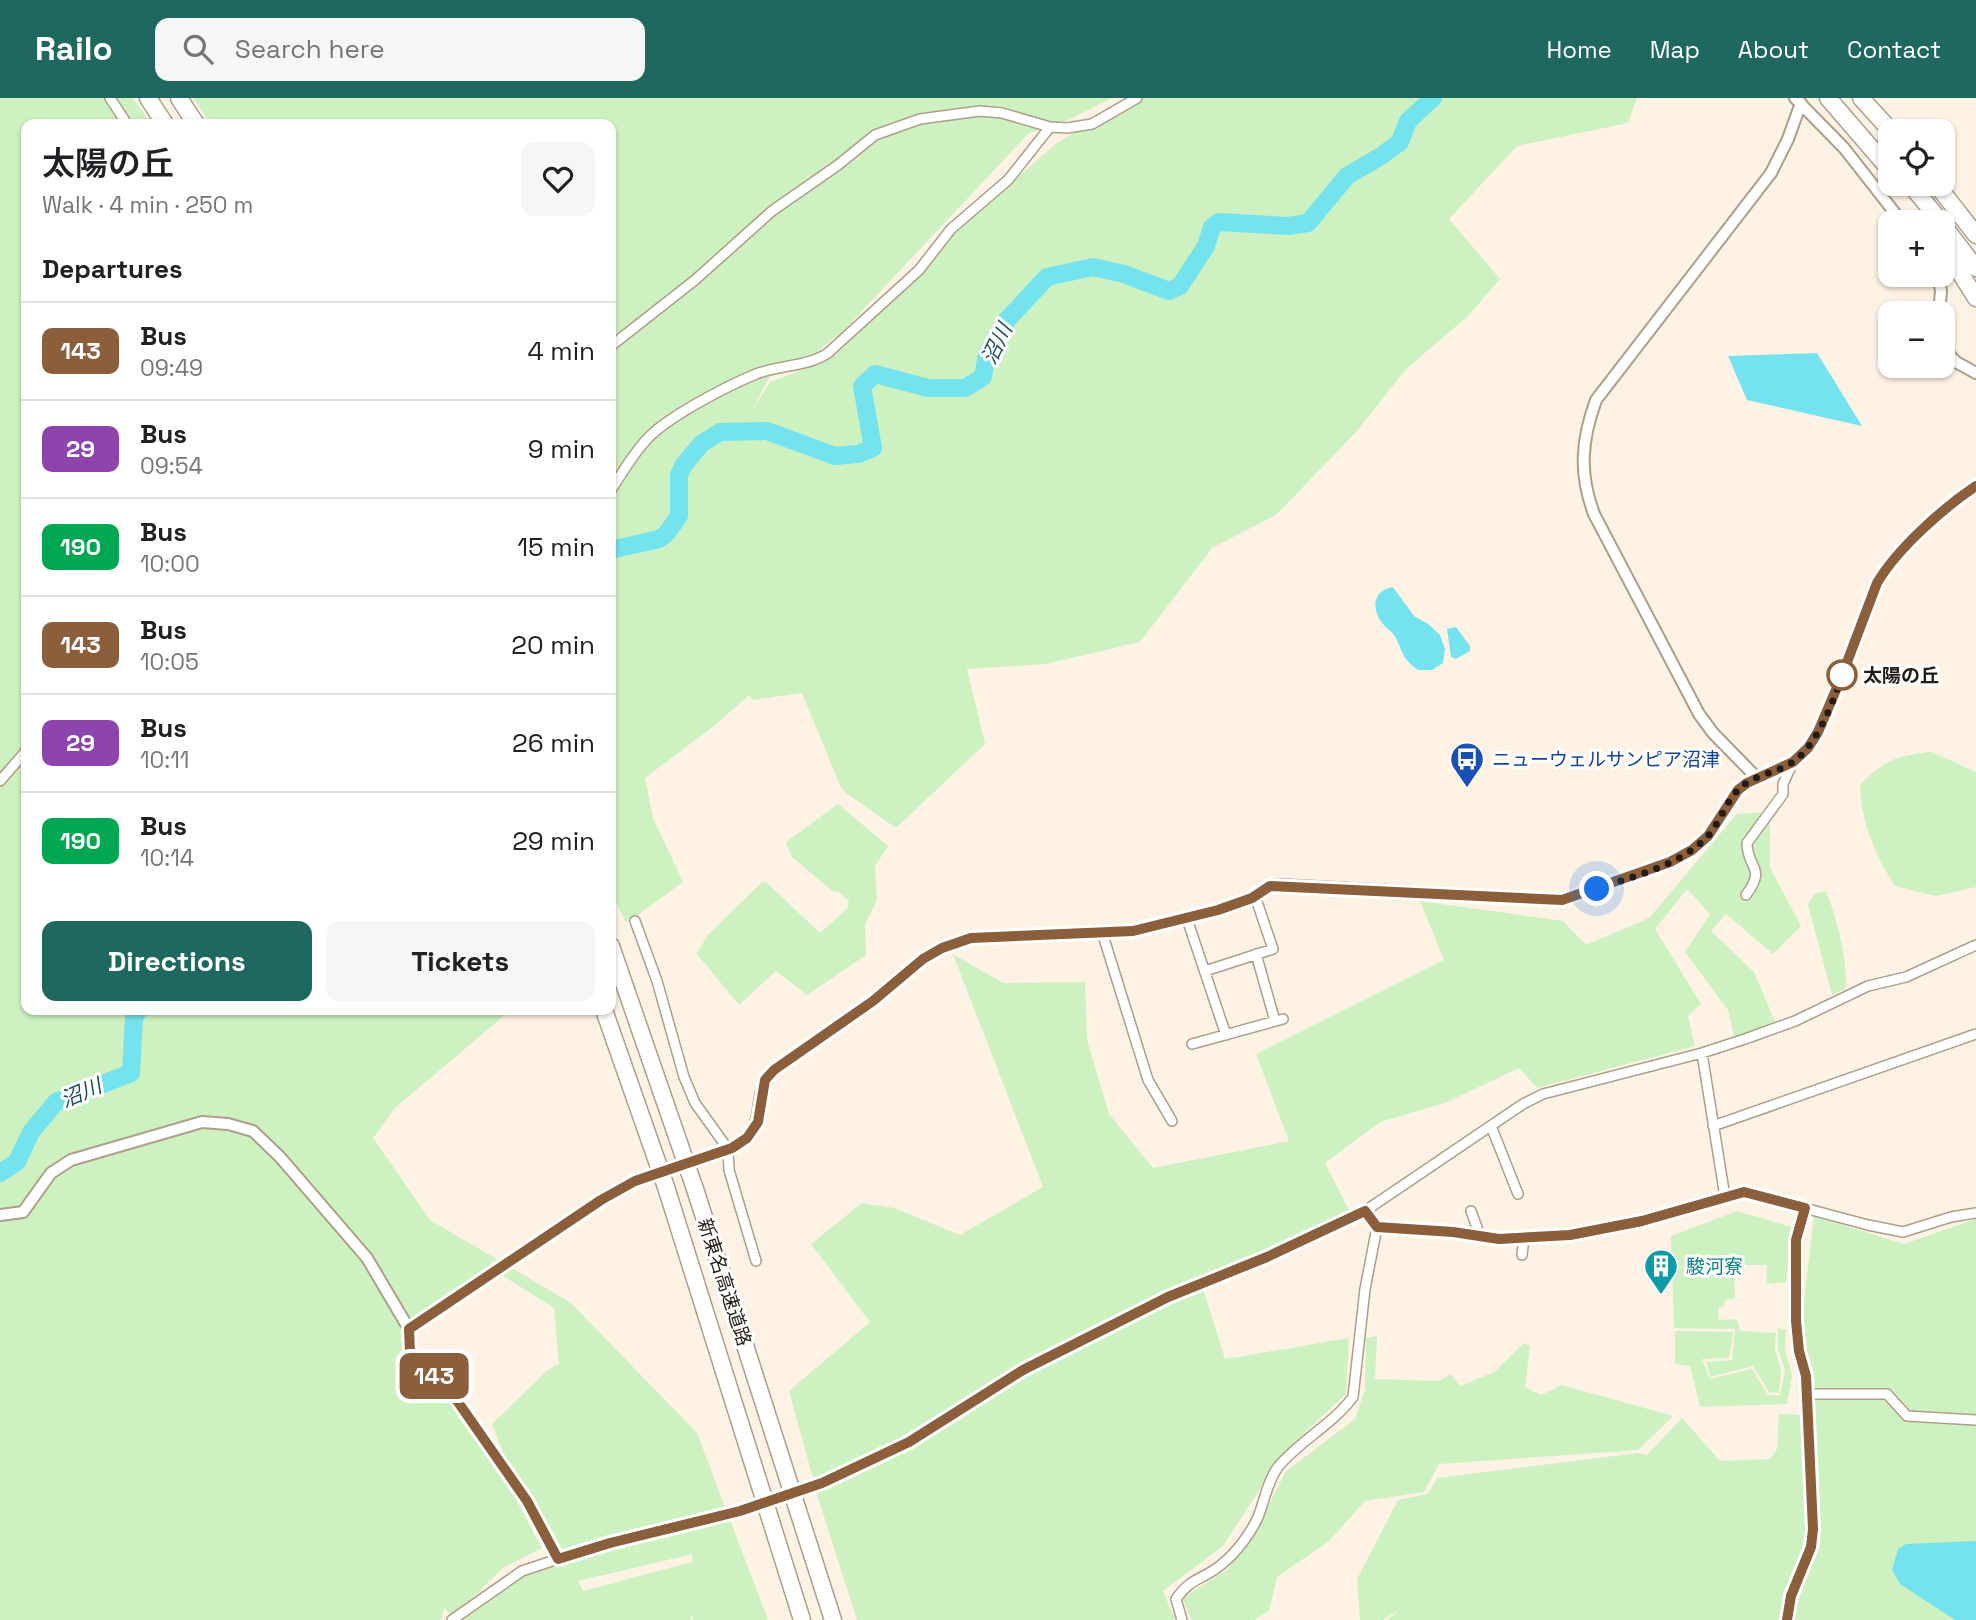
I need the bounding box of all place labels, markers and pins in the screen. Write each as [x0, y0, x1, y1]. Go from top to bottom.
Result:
marker: 太陽の丘 [1827, 660, 1857, 690]
place label: 太陽の丘 [1863, 663, 1939, 688]
bus stop icon: ニューウェルサンピア沼津 [1448, 740, 1486, 789]
place label: ニューウェルサンピア沼津 [1492, 747, 1720, 772]
building icon: 駿河寮 [1642, 1247, 1680, 1296]
place label: 駿河寮 [1686, 1254, 1743, 1279]

